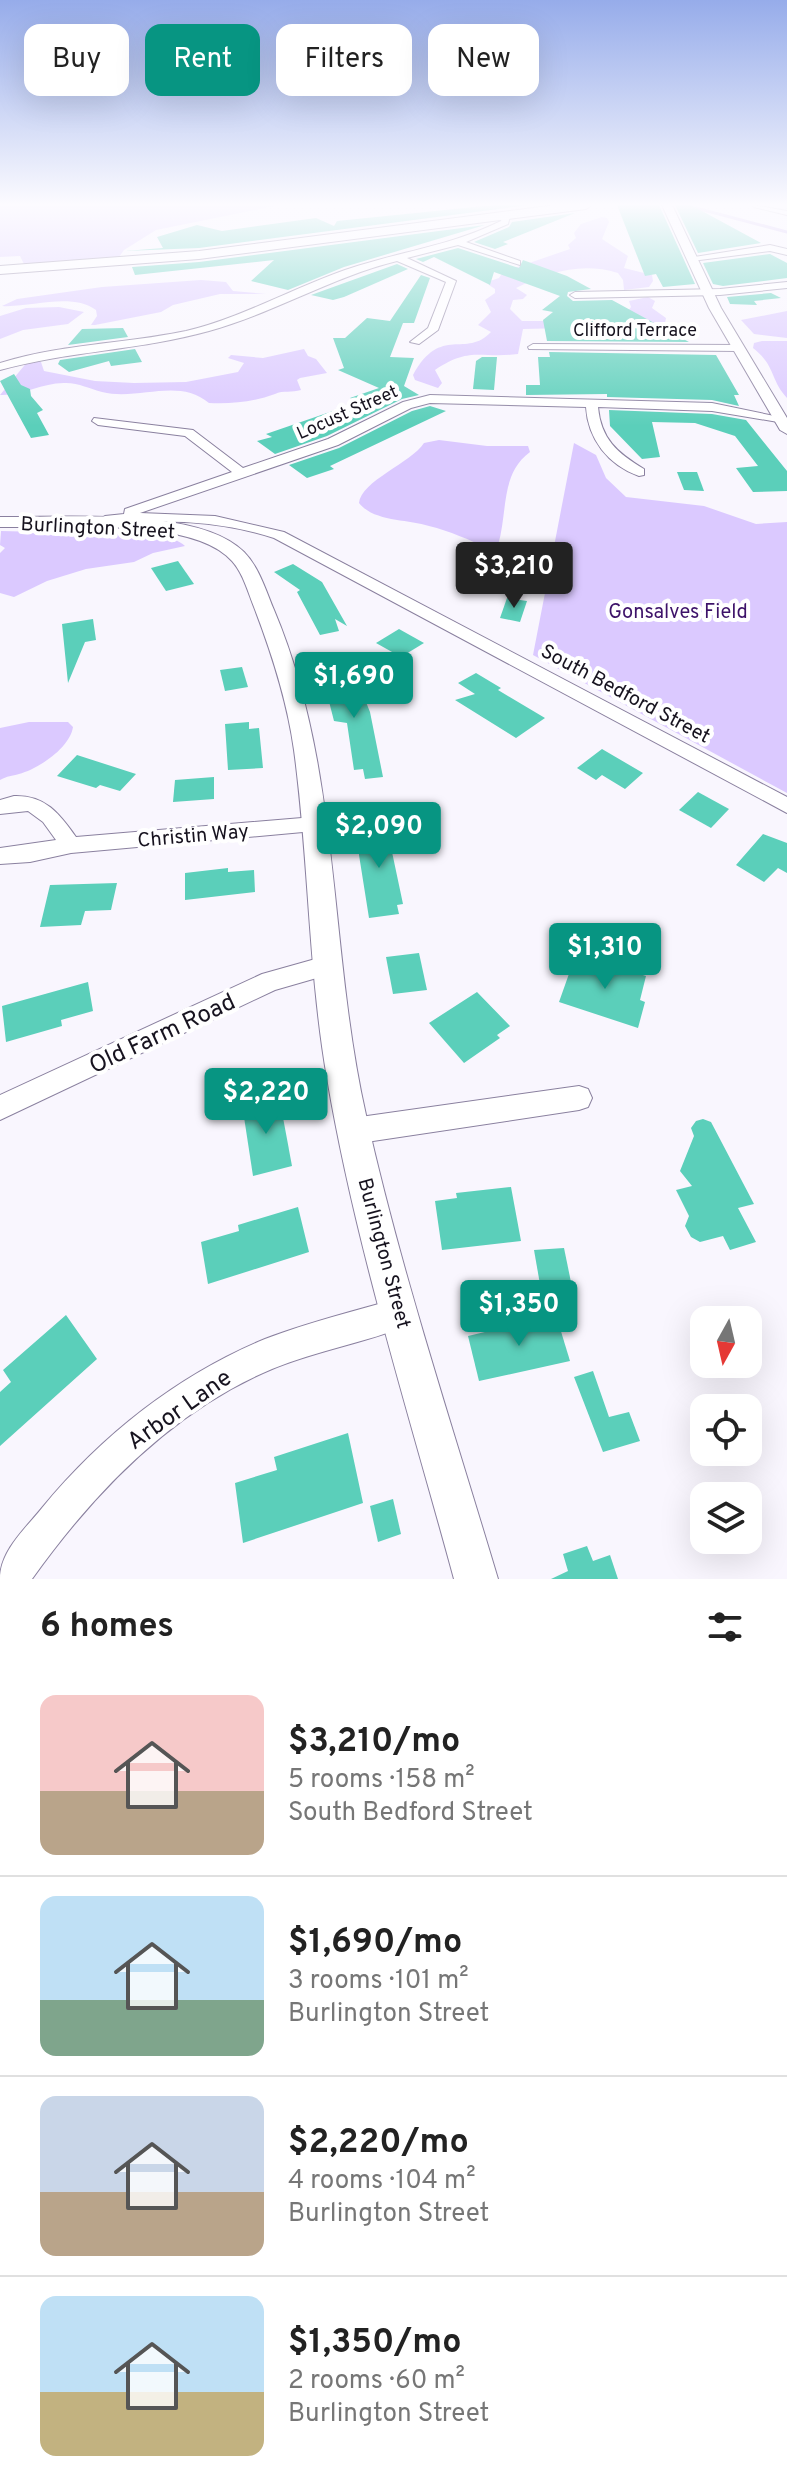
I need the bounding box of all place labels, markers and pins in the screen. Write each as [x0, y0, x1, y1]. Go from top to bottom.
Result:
pin: $3,210 [449, 542, 579, 610]
pin: $1,690 [289, 652, 419, 720]
pin: $2,090 [314, 802, 444, 870]
pin: $1,310 [540, 923, 670, 991]
pin: $2,220 [201, 1068, 331, 1136]
pin: $1,350 [454, 1280, 584, 1348]

